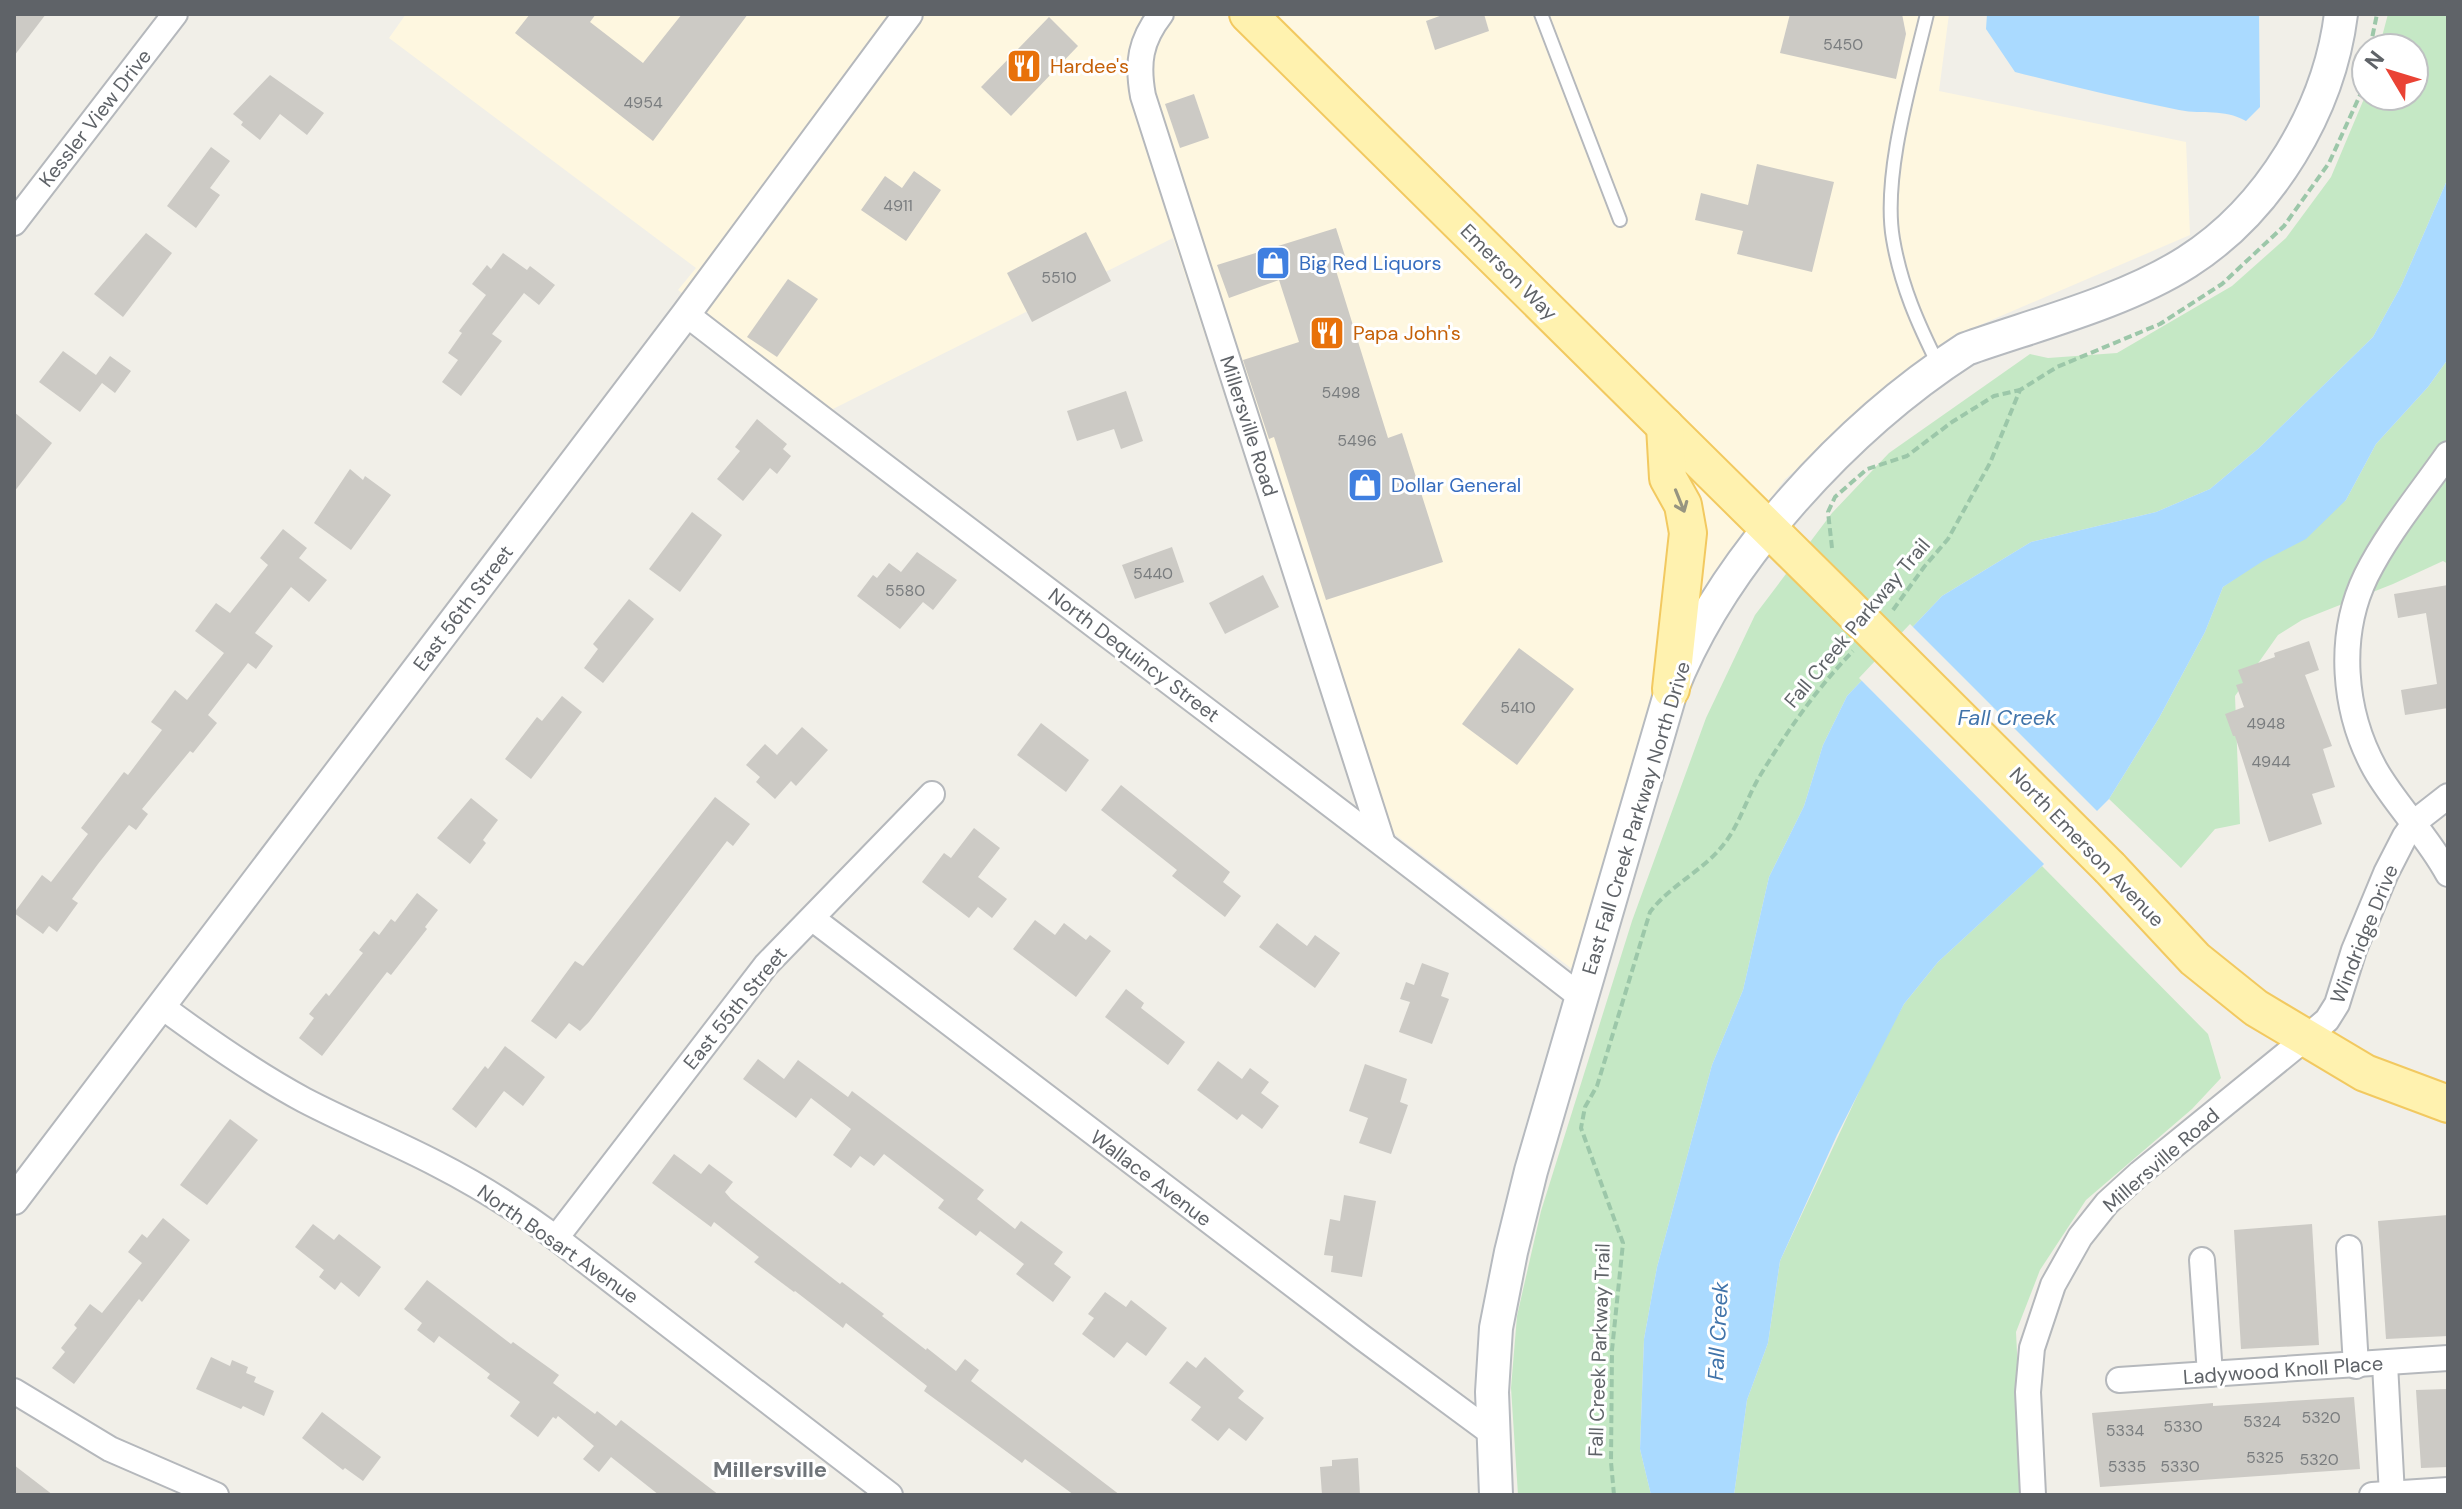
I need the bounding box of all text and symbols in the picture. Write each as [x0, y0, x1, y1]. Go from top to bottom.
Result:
north arrow [2350, 32, 2430, 112]
house number: 5450 [1823, 34, 1863, 55]
street label: Kessler View Drive [33, 44, 157, 192]
text: N [2358, 45, 2391, 75]
restaurant icon: Hardee's [1005, 47, 1043, 85]
place label: Hardee's [1050, 53, 1129, 79]
house number: 4954 [623, 92, 663, 113]
house number: 4911 [883, 195, 913, 216]
street label: Emerson Way [1455, 218, 1563, 326]
shop icon: Big Red Liquors [1254, 244, 1292, 282]
place label: Big Red Liquors [1299, 250, 1441, 276]
house number: 5510 [1041, 267, 1077, 288]
restaurant icon: Papa John's [1308, 314, 1346, 352]
place label: Papa John's [1353, 320, 1461, 346]
street label: Millersville Road [1214, 352, 1284, 500]
house number: 5498 [1322, 382, 1360, 403]
house number: 5496 [1337, 430, 1377, 451]
shop icon: Dollar General [1346, 466, 1384, 504]
place label: Dollar General [1391, 472, 1521, 498]
one-way arrow [1673, 488, 1688, 513]
street label: Fall Creek Parkway Trail [1778, 533, 1936, 713]
street label: East 56th Street [407, 540, 519, 676]
house number: 5440 [1133, 563, 1173, 584]
house number: 5580 [885, 580, 925, 601]
street label: North Dequincy Street [1043, 582, 1225, 728]
street label: East Fall Creek Parkway North Drive [1576, 658, 1696, 978]
house number: 5410 [1500, 697, 1536, 718]
water label: Fall Creek [1957, 703, 2057, 732]
house number: 4948 [2246, 713, 2286, 734]
house number: 4944 [2251, 751, 2291, 772]
street label: North Emerson Avenue [2004, 762, 2170, 932]
street label: Windridge Drive [2324, 861, 2404, 1007]
street label: East 55th Street [677, 941, 793, 1075]
street label: Millersville Road [2097, 1102, 2225, 1218]
street label: Wallace Avenue [1085, 1124, 1217, 1232]
street label: North Bosart Avenue [472, 1179, 644, 1309]
street label: Fall Creek Parkway Trail [1582, 1243, 1616, 1457]
water label: Fall Creek [1701, 1280, 1735, 1381]
street label: Ladywood Knoll Place [2182, 1350, 2384, 1390]
house number: 5320 [2301, 1407, 2341, 1428]
house number: 5324 [2243, 1411, 2281, 1432]
house number: 5330 [2163, 1416, 2203, 1437]
house number: 5334 [2106, 1420, 2144, 1441]
house number: 5325 [2246, 1447, 2284, 1468]
house number: 5320 [2299, 1449, 2339, 1470]
district label: Millersville [713, 1455, 827, 1484]
house number: 5335 [2108, 1456, 2146, 1477]
house number: 5330 [2160, 1456, 2200, 1477]

